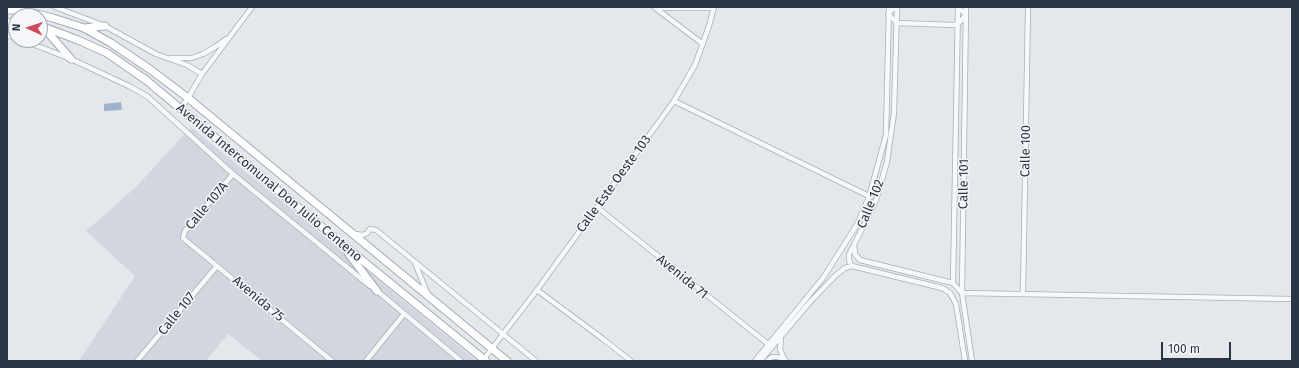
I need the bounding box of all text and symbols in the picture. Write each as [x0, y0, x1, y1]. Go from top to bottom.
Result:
north arrow [8, 8, 48, 48]
text: N [10, 23, 23, 31]
street label: Avenida Intercomunal Don Julio Centeno [173, 101, 365, 265]
street label: Calle 100 [1018, 125, 1034, 177]
street label: Calle Este Oeste 103 [573, 132, 655, 236]
street label: Calle 101 [956, 159, 972, 209]
street label: Calle 102 [854, 177, 888, 231]
street label: Calle 107A [183, 179, 231, 233]
street label: Avenida 71 [653, 252, 711, 302]
street label: Avenida 75 [229, 273, 287, 325]
street label: Calle 107 [155, 289, 199, 339]
scale bar [1163, 334, 1233, 360]
text: 100 m [1168, 342, 1200, 356]

